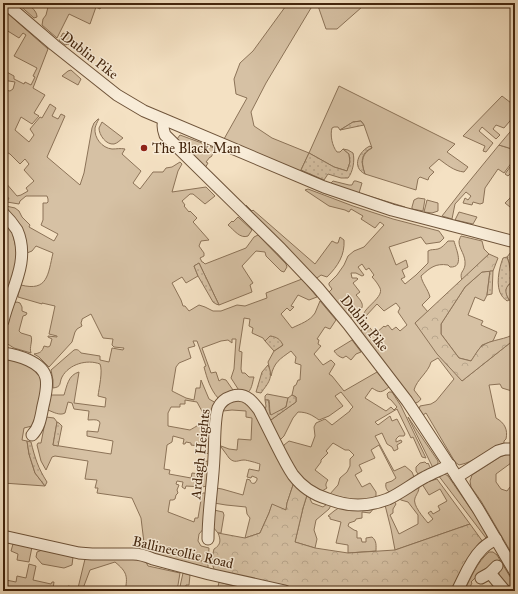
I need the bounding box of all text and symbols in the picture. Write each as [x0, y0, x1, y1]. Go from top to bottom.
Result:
street label: Dublin Pike [58, 28, 122, 83]
place label: The Black Man [152, 140, 241, 157]
marker: The Black Man [139, 143, 149, 153]
street label: Dublin Pike [337, 292, 393, 355]
street label: Ardagh Heights [187, 408, 214, 501]
street label: Ballinecollie Road [131, 533, 235, 572]

